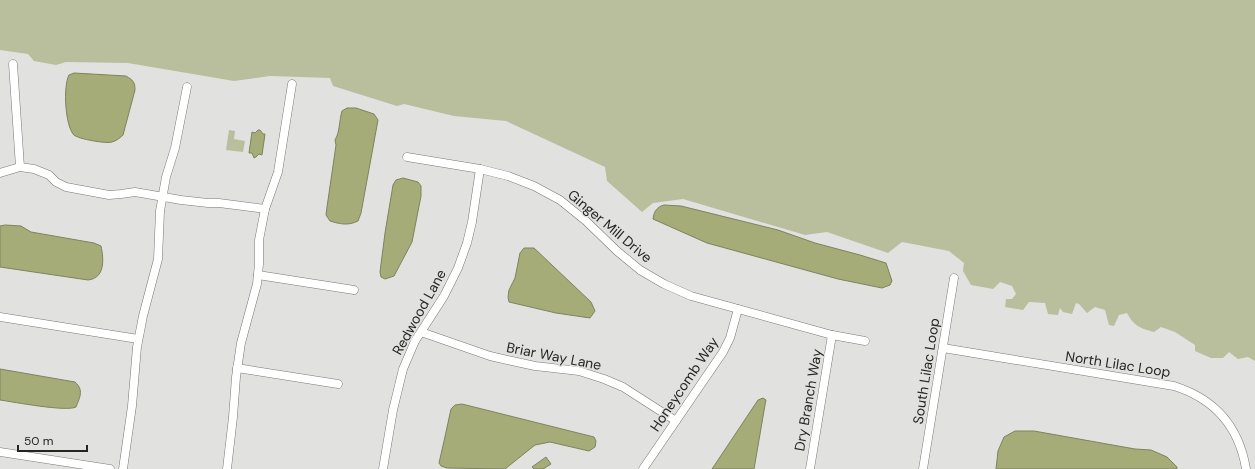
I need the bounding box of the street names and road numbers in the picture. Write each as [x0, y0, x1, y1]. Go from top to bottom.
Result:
street label: Ginger Mill Drive [564, 185, 656, 267]
street label: Redwood Lane [388, 266, 450, 358]
street label: South Lilac Loop [909, 316, 943, 425]
street label: Honeycomb Way [646, 333, 722, 435]
street label: Briar Way Lane [505, 338, 603, 374]
street label: Dry Branch Way [790, 347, 826, 452]
street label: North Lilac Loop [1064, 347, 1172, 381]

